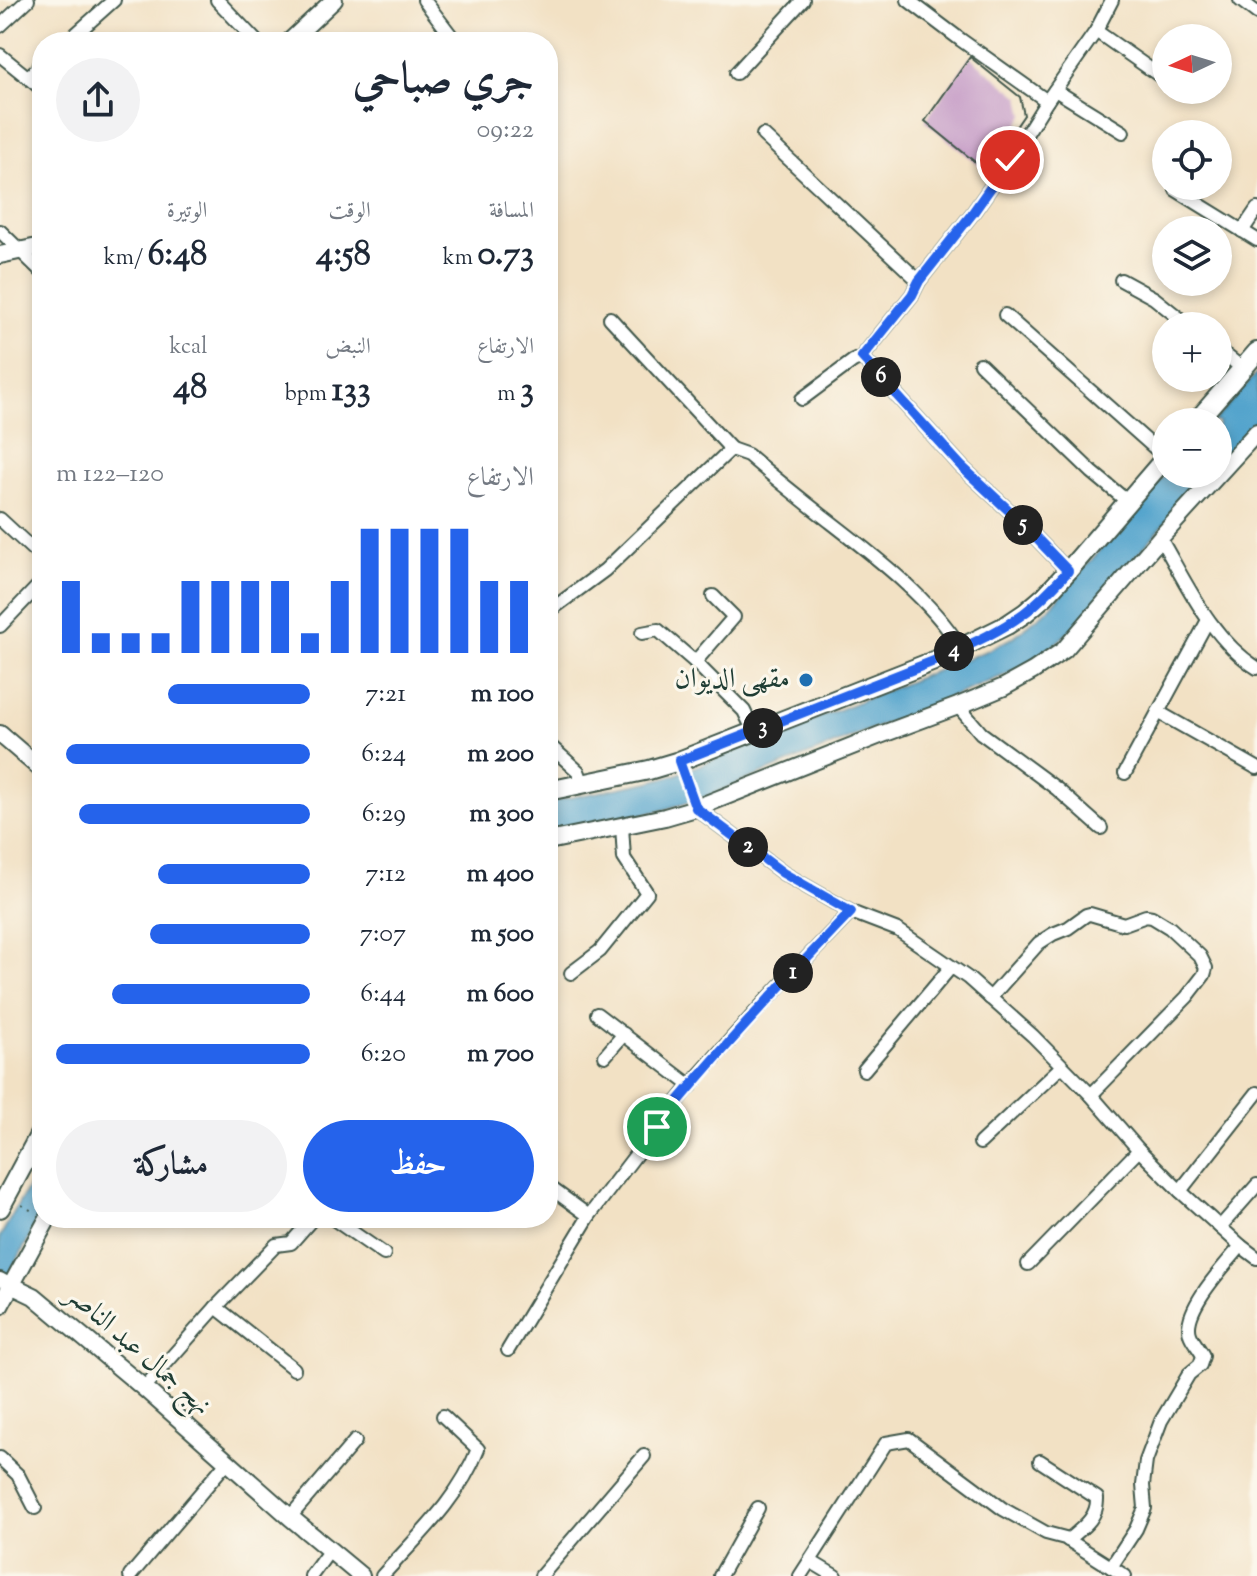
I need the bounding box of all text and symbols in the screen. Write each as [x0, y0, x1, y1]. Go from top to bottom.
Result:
north arrow [1152, 24, 1232, 104]
map controls [1152, 24, 1232, 488]
text: جري صباحي [353, 50, 534, 113]
button: share [56, 58, 140, 142]
text: 09:22 [477, 112, 534, 149]
button: locate [1152, 120, 1232, 200]
pin [976, 126, 1044, 194]
icon: check [988, 138, 1032, 182]
text: الوتيرة [167, 196, 207, 228]
text: الوقت [329, 196, 371, 228]
text: المسافة [489, 196, 534, 228]
button: layers [1152, 216, 1232, 296]
text: 6:48 [148, 231, 207, 280]
text: 4:58 [316, 231, 371, 280]
text: 0.73 [478, 231, 534, 280]
text: /km [104, 243, 148, 275]
text: km [443, 243, 478, 275]
button: + [1152, 312, 1232, 392]
text: kcal [170, 332, 207, 364]
text: النبض [325, 332, 371, 364]
text: الارتفاع [477, 332, 534, 364]
pin: 6 [861, 357, 901, 397]
text: 6 [876, 361, 886, 393]
text: 48 [173, 364, 207, 413]
text: 133 [332, 367, 371, 416]
text: 3 [520, 367, 534, 416]
text: bpm [285, 379, 332, 411]
text: m [497, 379, 520, 411]
button: − [1152, 408, 1232, 488]
text: 120–122 m [56, 456, 164, 493]
text: الارتفاع [467, 460, 534, 497]
pin: 5 [1003, 505, 1043, 545]
text: 5 [1019, 509, 1027, 541]
pin: 4 [934, 631, 974, 671]
text: 4 [948, 635, 960, 667]
place label: مقهى الديوان [674, 660, 790, 700]
marker: مقهى الديوان [797, 671, 815, 689]
text: 7:21 [365, 676, 406, 713]
text: 100 m [471, 676, 534, 713]
pin: 3 [743, 708, 783, 748]
text: 3 [759, 712, 767, 744]
text: 6:24 [361, 736, 406, 773]
text: 200 m [467, 736, 534, 773]
text: 6:29 [362, 796, 406, 833]
text: 300 m [469, 796, 534, 833]
pin: 2 [728, 827, 768, 867]
text: 2 [743, 831, 753, 863]
text: 7:12 [365, 856, 406, 893]
text: 400 m [467, 856, 534, 893]
text: 7:07 [360, 916, 406, 953]
text: 500 m [471, 916, 534, 953]
pin: 1 [773, 953, 813, 993]
text: 1 [789, 957, 797, 989]
text: 6:44 [360, 976, 406, 1013]
text: 600 m [467, 976, 534, 1013]
text: 6:20 [361, 1036, 406, 1073]
text: 700 m [467, 1036, 534, 1073]
pin [623, 1093, 691, 1161]
icon: arrive [635, 1105, 679, 1149]
button: مشاركة [56, 1120, 287, 1212]
button: حفظ [303, 1120, 534, 1212]
street label: نهج جمال عبد الناصر [52, 1274, 220, 1427]

